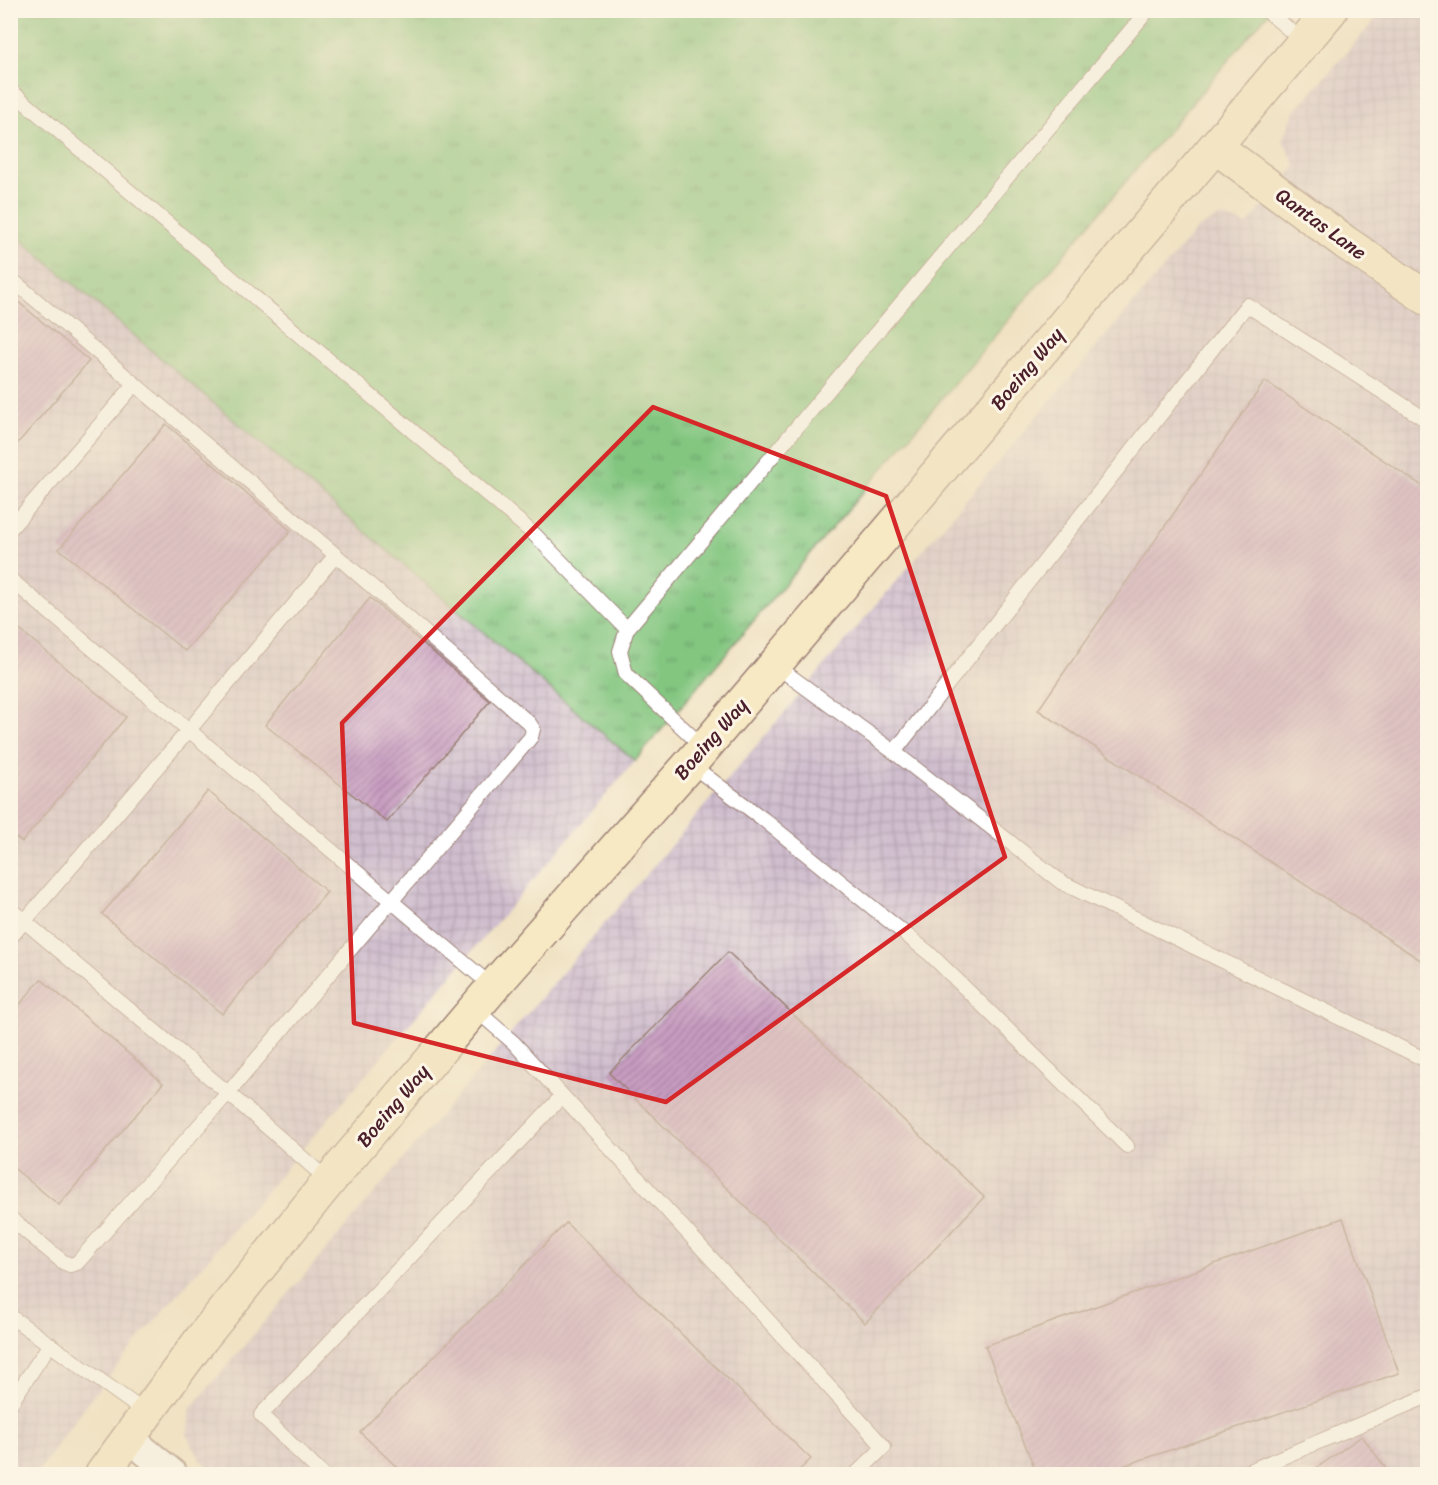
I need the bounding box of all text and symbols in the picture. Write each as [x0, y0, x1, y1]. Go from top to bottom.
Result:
street label: Qantas Lane [1268, 179, 1374, 269]
street label: Boeing Way [981, 319, 1073, 419]
street label: Boeing Way [665, 689, 758, 788]
street label: Boeing Way [347, 1056, 439, 1156]

